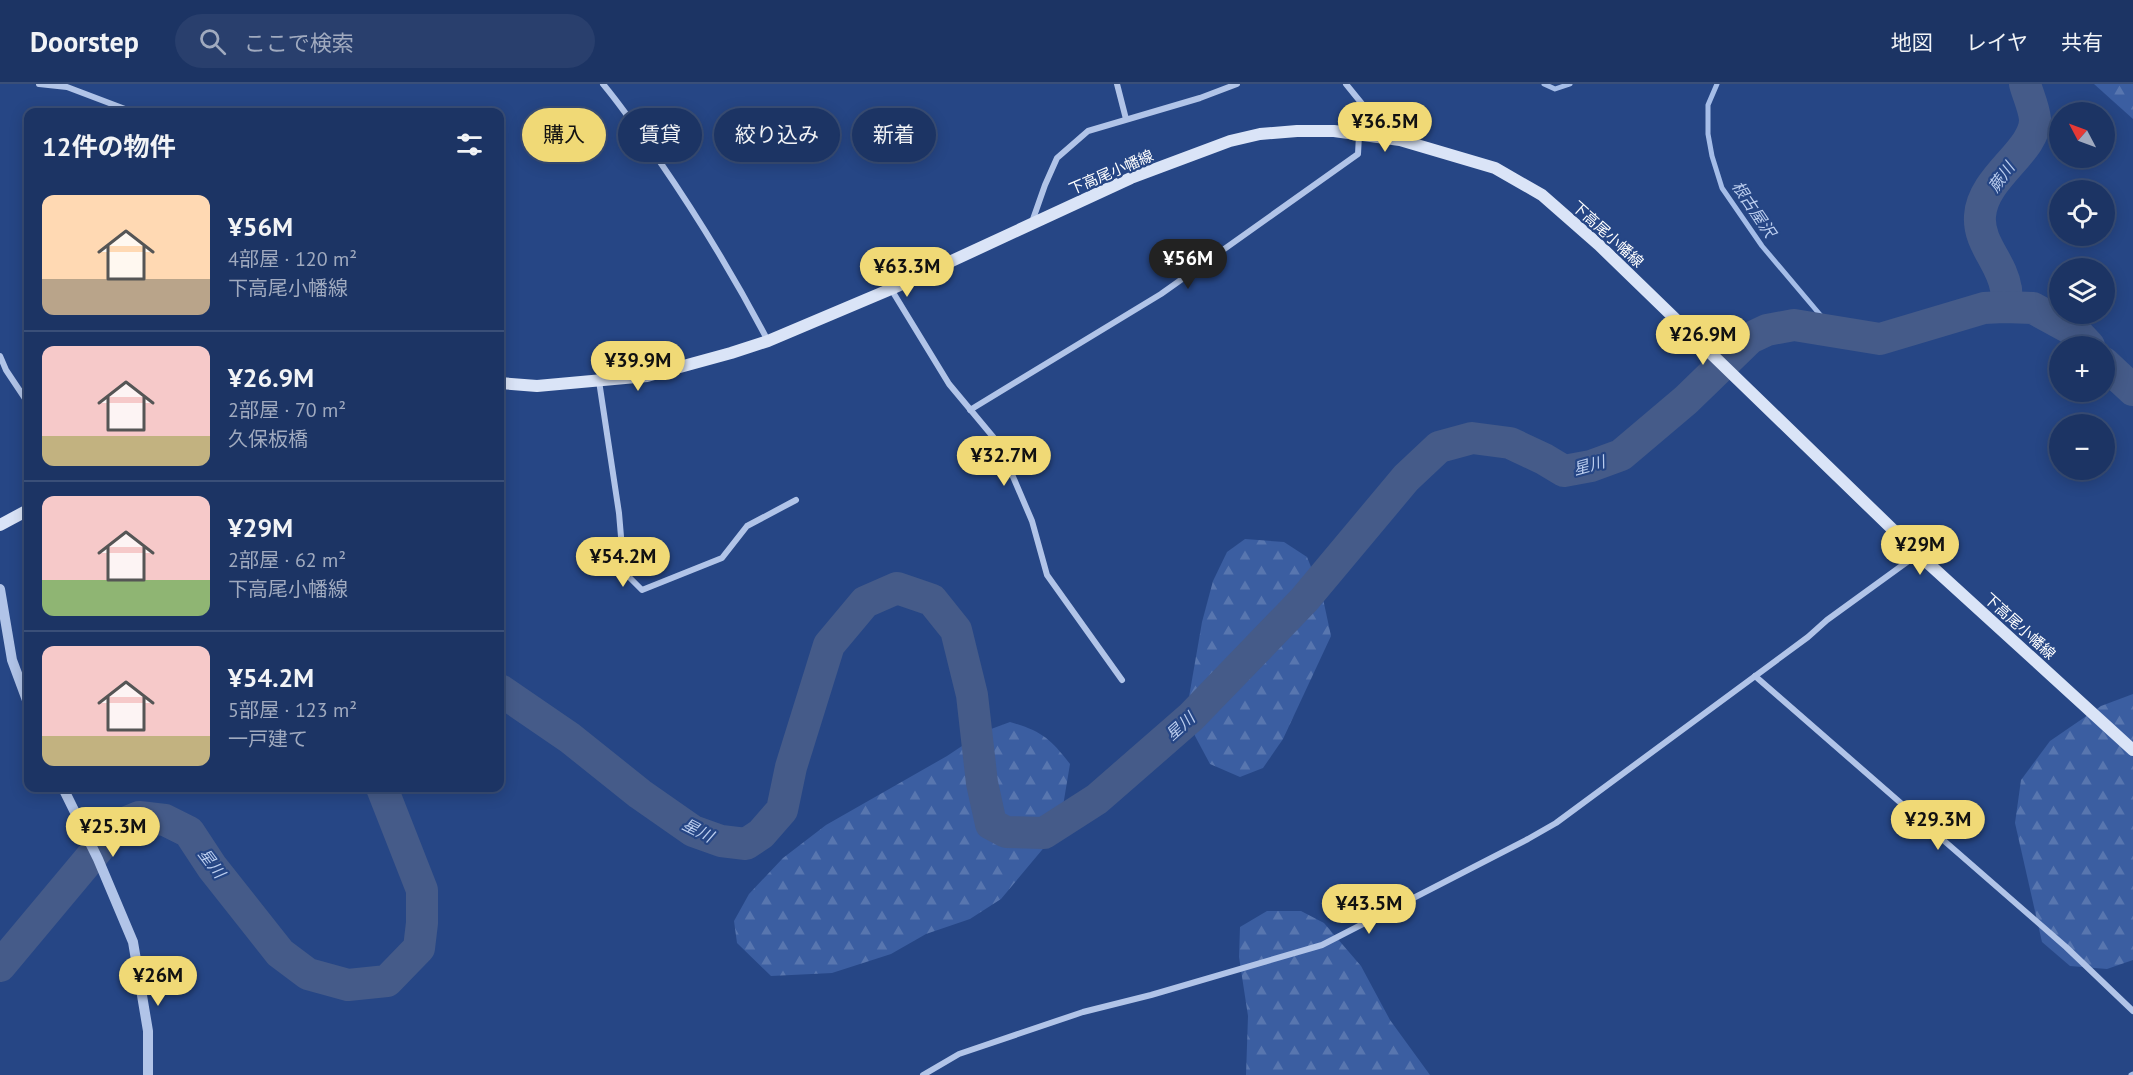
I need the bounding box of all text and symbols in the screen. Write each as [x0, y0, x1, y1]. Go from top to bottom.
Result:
search box [175, 14, 595, 68]
text: Doorstep [30, 23, 139, 60]
icon: search [196, 25, 229, 58]
text: ここで検索 [244, 29, 354, 57]
text: 地図 [1891, 29, 1933, 56]
text: レイヤ [1966, 29, 2028, 56]
text: 共有 [2061, 29, 2103, 56]
pin: ¥36.5M [1336, 102, 1434, 153]
north arrow [2049, 102, 2115, 168]
map controls [2049, 102, 2115, 480]
chip: 購入 [522, 108, 606, 162]
chip: 賃貸 [618, 108, 702, 162]
chip: 絞り込み [714, 108, 840, 162]
chip: 新着 [852, 108, 936, 162]
text: ¥36.5M [1352, 108, 1418, 134]
icon: filters [453, 128, 486, 161]
text: 12件の物件 [42, 130, 175, 163]
street label: 下高尾小幡線 [1066, 146, 1156, 198]
water label: 蕨川 [1984, 157, 2020, 196]
water label: 根古屋沢 [1728, 177, 1781, 243]
button: locate [2049, 180, 2115, 246]
street label: 下高尾小幡線 [1568, 197, 1648, 271]
text: ¥56M [228, 210, 293, 243]
icon: home [90, 219, 162, 291]
pin: ¥56M [1152, 239, 1224, 290]
text: ¥56M [1163, 245, 1213, 271]
text: 4部屋 · 120 m² [228, 246, 357, 272]
pin: ¥63.3M [858, 247, 956, 298]
text: ¥63.3M [874, 253, 940, 279]
button: layers [2049, 258, 2115, 324]
text: 下高尾小幡線 [228, 275, 348, 301]
pin: ¥26.9M [1654, 315, 1752, 366]
text: ¥26.9M [1670, 321, 1736, 347]
button: + [2049, 336, 2115, 402]
pin: ¥39.9M [589, 341, 687, 392]
text: ¥39.9M [605, 347, 671, 373]
text: ¥26.9M [228, 361, 314, 394]
icon: home [90, 370, 162, 442]
text: 2部屋 · 70 m² [228, 397, 346, 423]
button: − [2049, 414, 2115, 480]
text: 久保板橋 [228, 426, 308, 452]
pin: ¥32.7M [955, 436, 1053, 487]
text: ¥32.7M [971, 442, 1037, 468]
water label: 星川 [1571, 451, 1609, 479]
text: ¥29M [228, 511, 293, 544]
icon: home [90, 520, 162, 592]
pin: ¥29M [1884, 525, 1956, 576]
text: ¥29M [1895, 531, 1945, 557]
pin: ¥54.2M [574, 537, 672, 588]
text: ¥54.2M [590, 543, 656, 569]
text: 2部屋 · 62 m² [228, 547, 346, 573]
text: 下高尾小幡線 [228, 576, 348, 602]
street label: 下高尾小幡線 [1980, 589, 2060, 663]
text: ¥54.2M [228, 661, 314, 694]
icon: home [90, 670, 162, 742]
text: 5部屋 · 123 m² [228, 697, 357, 723]
water label: 星川 [1161, 707, 1200, 744]
text: 一戸建て [228, 726, 308, 752]
pin: ¥29.3M [1889, 800, 1987, 851]
text: ¥29.3M [1905, 806, 1971, 832]
pin: ¥25.3M [64, 807, 162, 858]
text: ¥25.3M [80, 813, 146, 839]
water label: 星川 [679, 814, 719, 847]
water label: 星川 [194, 844, 231, 883]
pin: ¥43.5M [1320, 884, 1418, 935]
text: ¥43.5M [1336, 890, 1402, 916]
pin: ¥26M [122, 956, 194, 1007]
text: ¥26M [133, 962, 183, 988]

